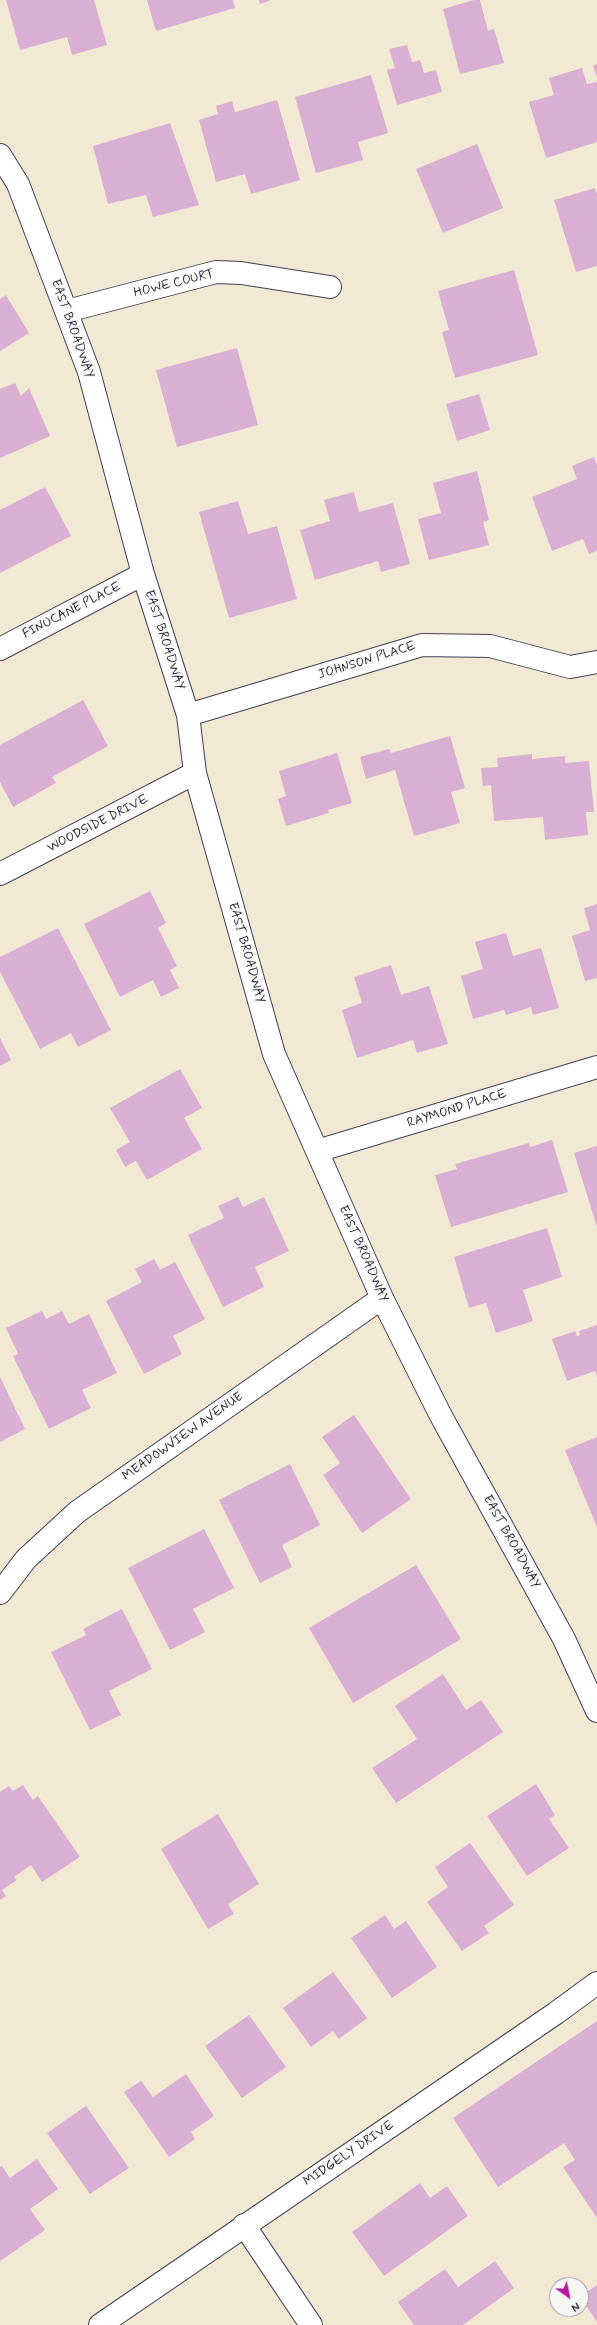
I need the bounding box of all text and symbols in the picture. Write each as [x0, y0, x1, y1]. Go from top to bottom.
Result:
street label: HOWE COURT [132, 266, 216, 302]
street label: EAST BROADWAY [47, 277, 97, 381]
street label: FINUCANE PLACE [20, 579, 124, 643]
street label: EAST BROADWAY [141, 588, 187, 692]
street label: JOHNSON PLACE [317, 639, 417, 683]
street label: WOODSIDE DRIVE [45, 792, 151, 856]
street label: EAST BROADWAY [224, 901, 268, 1005]
street label: RAYMOND PLACE [405, 1086, 509, 1132]
street label: EAST BROADWAY [335, 1203, 391, 1305]
street label: MEADOWVIEW AVENUE [120, 1389, 246, 1485]
street label: EAST BROADWAY [479, 1493, 543, 1591]
street label: MIDGELY DRIVE [301, 2118, 397, 2190]
north arrow [549, 2277, 589, 2317]
text: N [568, 2298, 582, 2314]

